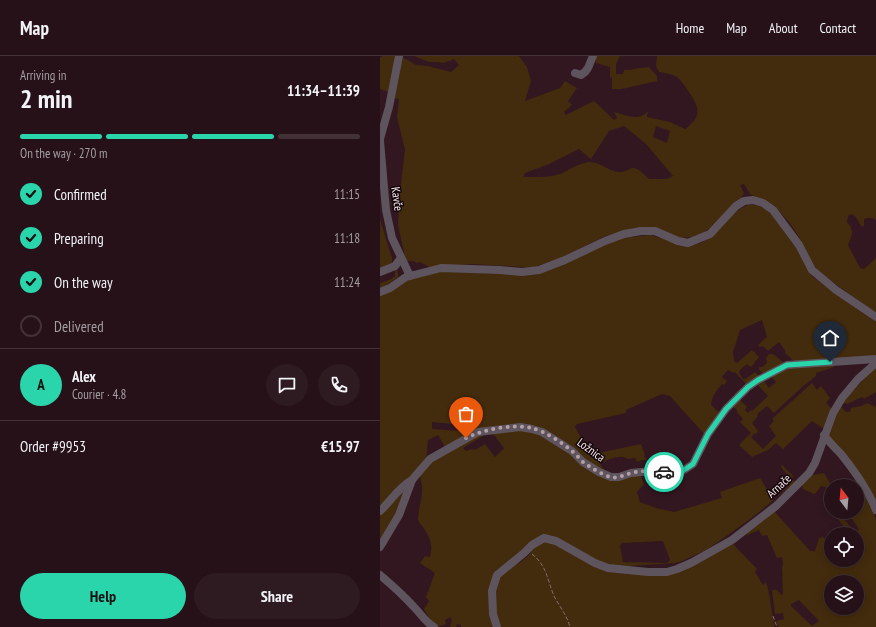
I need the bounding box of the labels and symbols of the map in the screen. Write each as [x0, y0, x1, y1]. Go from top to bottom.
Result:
street label: Kavče [388, 186, 407, 212]
pin [813, 321, 847, 362]
pin [449, 397, 483, 438]
street label: Ložnica [574, 434, 608, 465]
courier [644, 452, 684, 492]
street label: Arnače [763, 471, 794, 501]
north arrow [824, 479, 864, 519]

